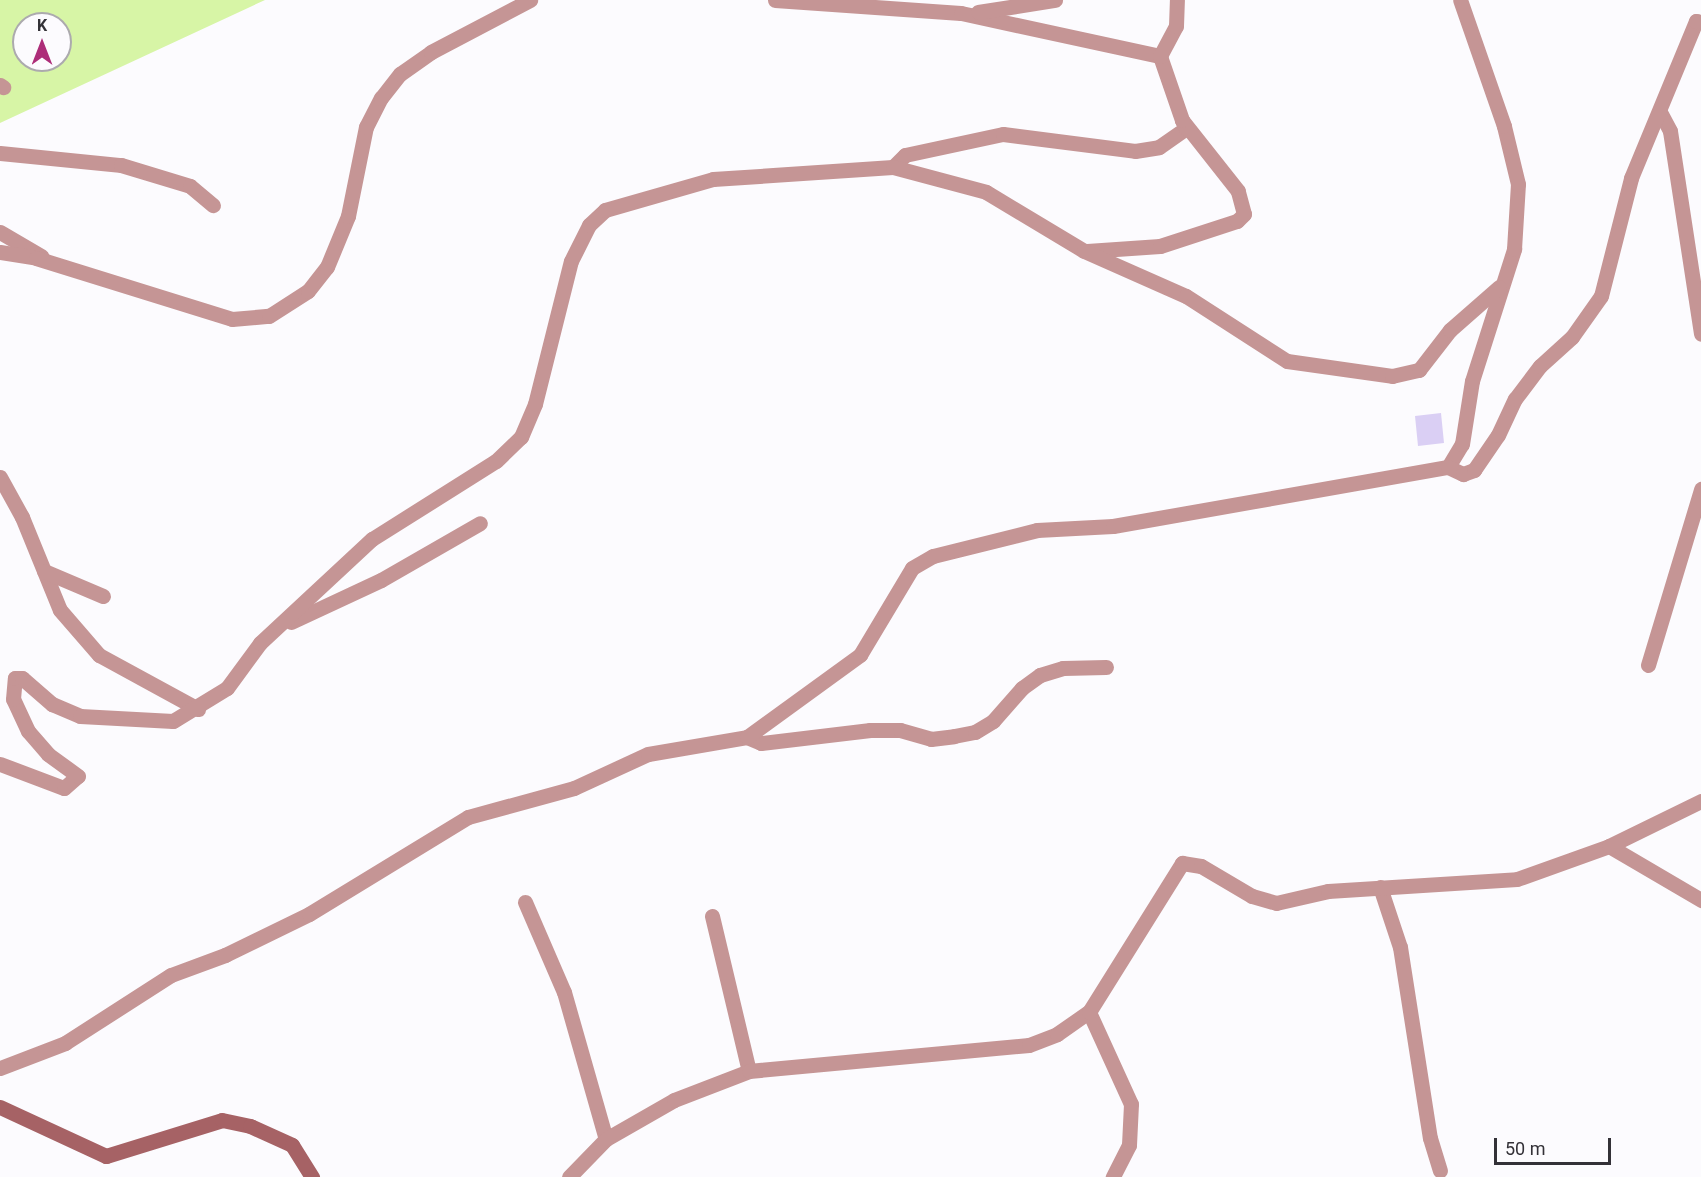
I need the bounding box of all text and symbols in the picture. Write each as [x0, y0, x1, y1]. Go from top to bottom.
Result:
north arrow [12, 12, 72, 72]
text: K [37, 16, 47, 35]
scale bar [1497, 1126, 1614, 1164]
text: 50 m [1505, 1138, 1545, 1159]

